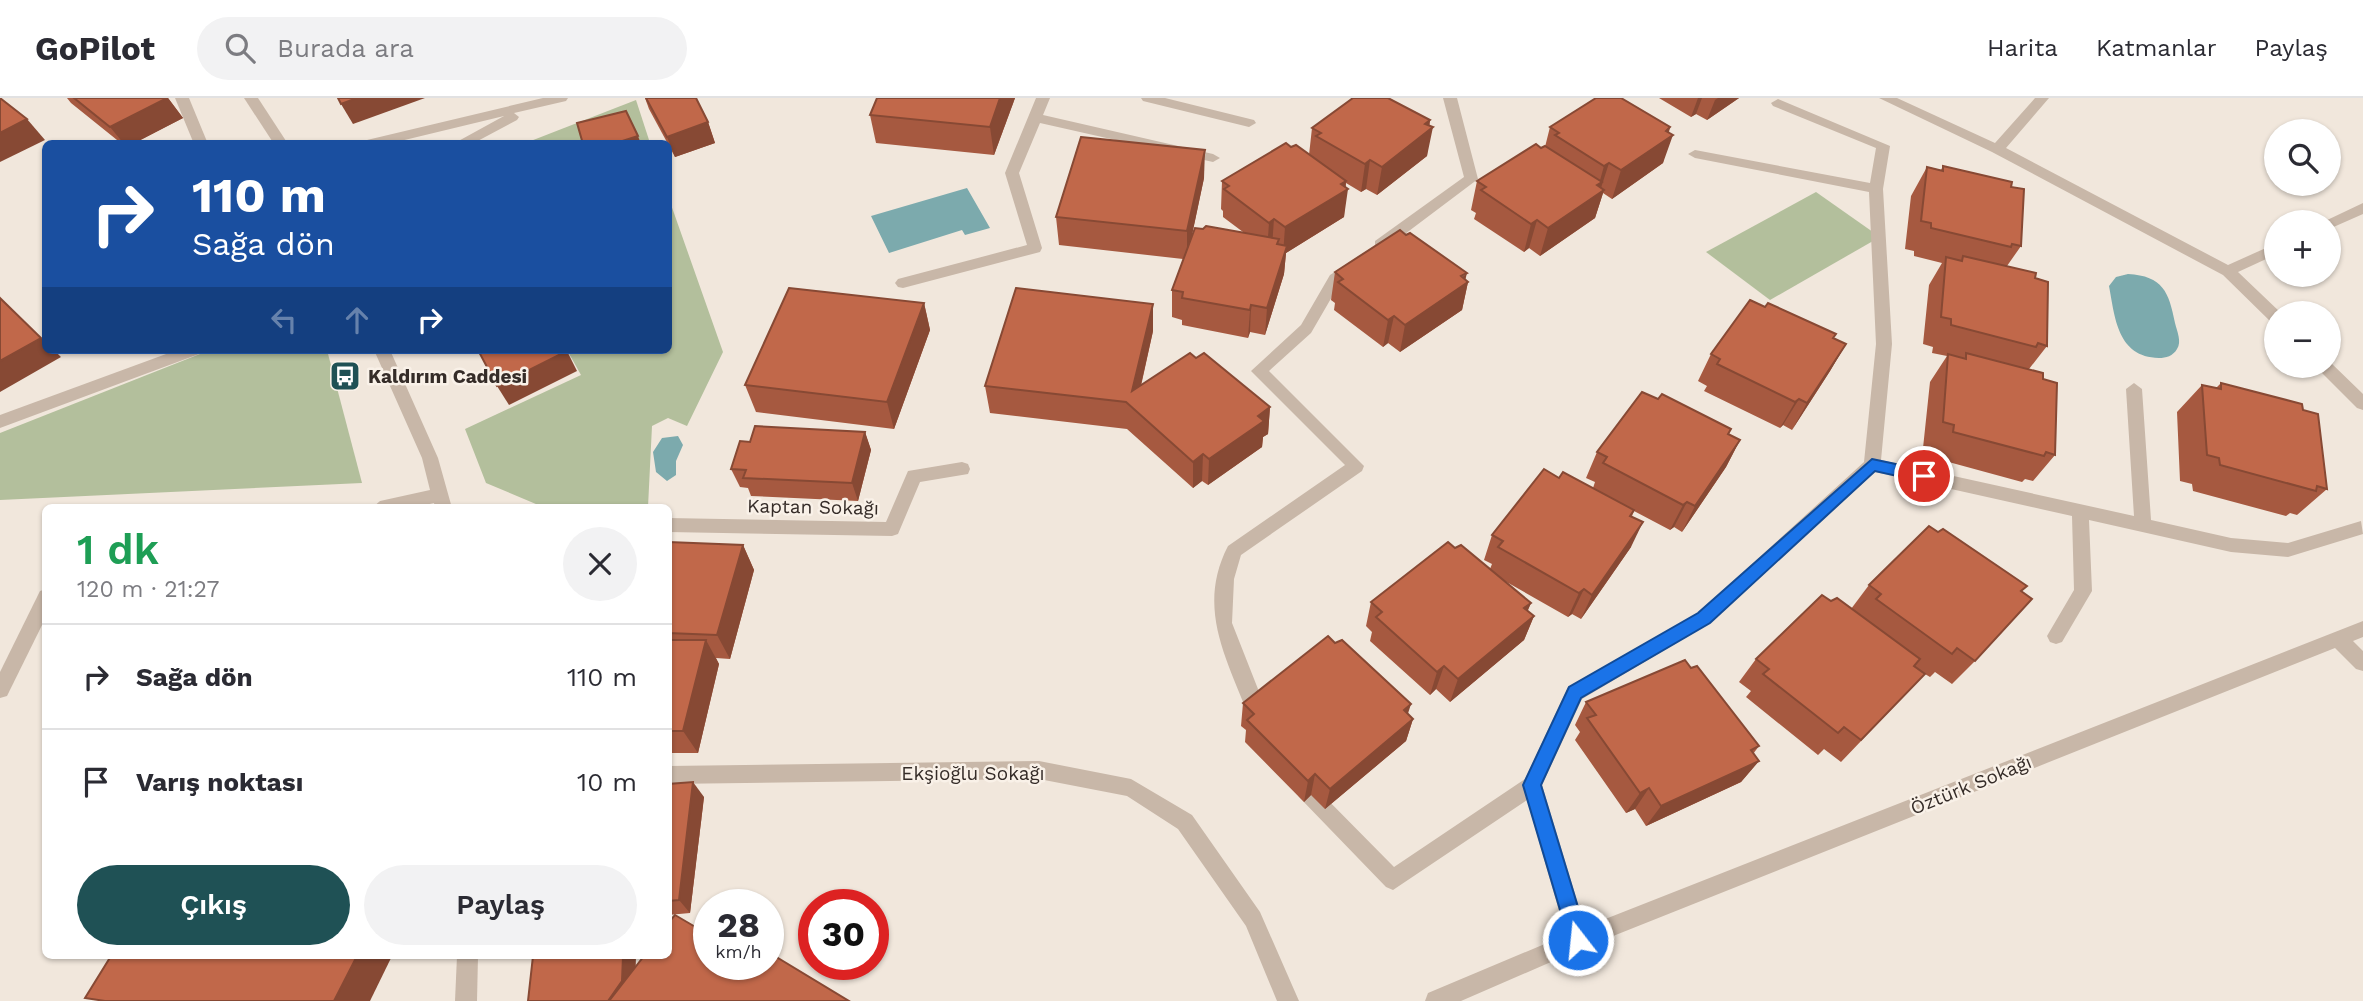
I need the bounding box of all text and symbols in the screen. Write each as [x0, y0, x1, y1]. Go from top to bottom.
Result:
search box [197, 17, 687, 80]
text: GoPilot [35, 29, 155, 68]
icon: search [221, 29, 259, 67]
text: Burada ara [277, 33, 414, 63]
text: Harita [1987, 34, 2058, 62]
text: Katmanlar [2096, 34, 2217, 62]
text: Paylaş [2255, 34, 2328, 62]
map controls [2264, 119, 2341, 378]
button: search [2264, 119, 2341, 196]
text: 110 m [192, 166, 326, 224]
icon: right [77, 168, 168, 259]
button: + [2264, 210, 2341, 287]
text: Sağa dön [192, 225, 335, 263]
icon: left [265, 301, 303, 339]
icon: ahead [338, 301, 376, 339]
icon: right [411, 301, 449, 339]
button: − [2264, 301, 2341, 378]
bus stop icon: Kaldırım Caddesi [328, 359, 362, 393]
place label: Kaldırım Caddesi [368, 365, 527, 388]
pin [1894, 446, 1954, 506]
icon: arrive [1905, 457, 1943, 495]
street label: Kaptan Sokağı [747, 494, 879, 520]
text: 1 dk [77, 525, 159, 574]
button: close [563, 527, 637, 601]
text: 120 m · 21:27 [77, 576, 219, 603]
icon: right [77, 658, 115, 696]
text: Sağa dön [136, 662, 253, 692]
text: 110 m [567, 662, 637, 692]
street label: Öztürk Sokağı [1907, 750, 2035, 820]
street label: Ekşioğlu Sokağı [901, 762, 1045, 785]
icon: arrive [77, 763, 115, 801]
text: Varış noktası [136, 767, 303, 797]
text: 10 m [577, 767, 637, 797]
button: Çıkış [77, 865, 350, 945]
button: Paylaş [364, 865, 637, 945]
speed limit sign: 30 [798, 889, 889, 980]
position arrow [1541, 903, 1615, 977]
text: 28 [717, 904, 760, 946]
text: km/h [715, 941, 762, 962]

